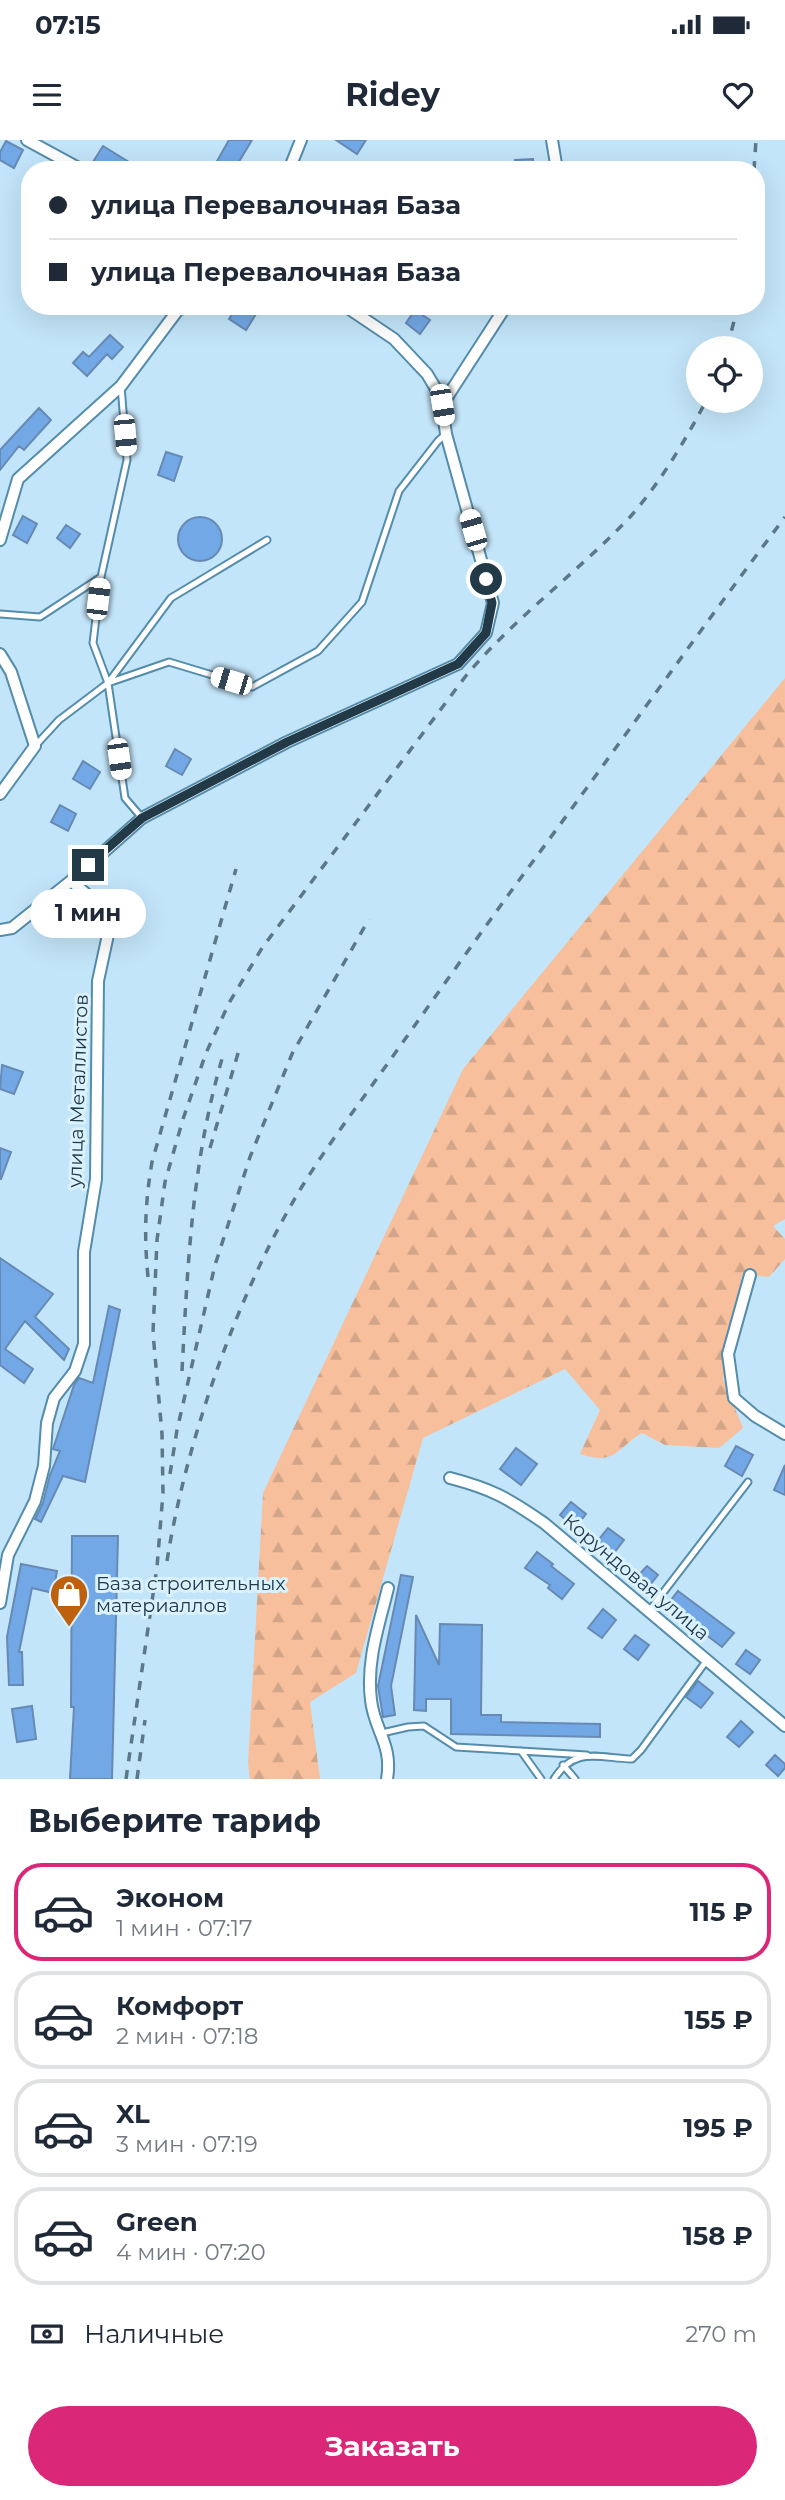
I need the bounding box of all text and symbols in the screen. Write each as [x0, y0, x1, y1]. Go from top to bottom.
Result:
text: 07:15 [35, 9, 101, 41]
text: Ridey [345, 75, 440, 114]
icon: menu [28, 76, 66, 114]
icon: heart [719, 76, 757, 114]
text: улица Перевалочная База [91, 189, 461, 221]
text: улица Перевалочная База [91, 256, 461, 288]
map controls [686, 336, 763, 413]
button: locate [686, 336, 763, 413]
car [429, 383, 456, 427]
car [113, 413, 138, 457]
car [458, 507, 489, 553]
route start [470, 563, 502, 595]
car [86, 577, 111, 621]
car [208, 665, 255, 697]
car [106, 737, 133, 781]
route end [72, 849, 104, 881]
callout: 1 мин [30, 890, 146, 938]
text: 1 мин [55, 899, 121, 927]
street label: улица Металлистов [63, 994, 93, 1189]
street label: Корундовая улица [558, 1509, 714, 1645]
place label: База cтроительных материаллов [96, 1572, 285, 1617]
shop icon: База cтроительных материаллов [48, 1573, 90, 1628]
text: Выберите тариф [28, 1801, 321, 1840]
icon: car [32, 1881, 95, 1944]
text: Эконом [116, 1882, 224, 1914]
text: 115 ₽ [690, 1896, 753, 1928]
text: 1 мин · 07:17 [116, 1914, 253, 1942]
icon: car [32, 1989, 95, 2052]
text: Комфорт [116, 1990, 243, 2022]
text: 155 ₽ [684, 2004, 753, 2036]
text: 2 мин · 07:18 [116, 2022, 258, 2050]
icon: car [32, 2097, 95, 2160]
text: XL [116, 2098, 150, 2130]
text: 195 ₽ [683, 2112, 753, 2144]
text: 3 мин · 07:19 [116, 2130, 258, 2158]
icon: car [32, 2205, 95, 2268]
text: Green [116, 2206, 198, 2238]
text: 158 ₽ [683, 2220, 753, 2252]
text: 4 мин · 07:20 [116, 2238, 266, 2266]
icon: cash [28, 2315, 66, 2353]
text: Наличные [84, 2318, 224, 2350]
text: 270 m [685, 2320, 757, 2348]
button: Заказать [28, 2406, 757, 2486]

